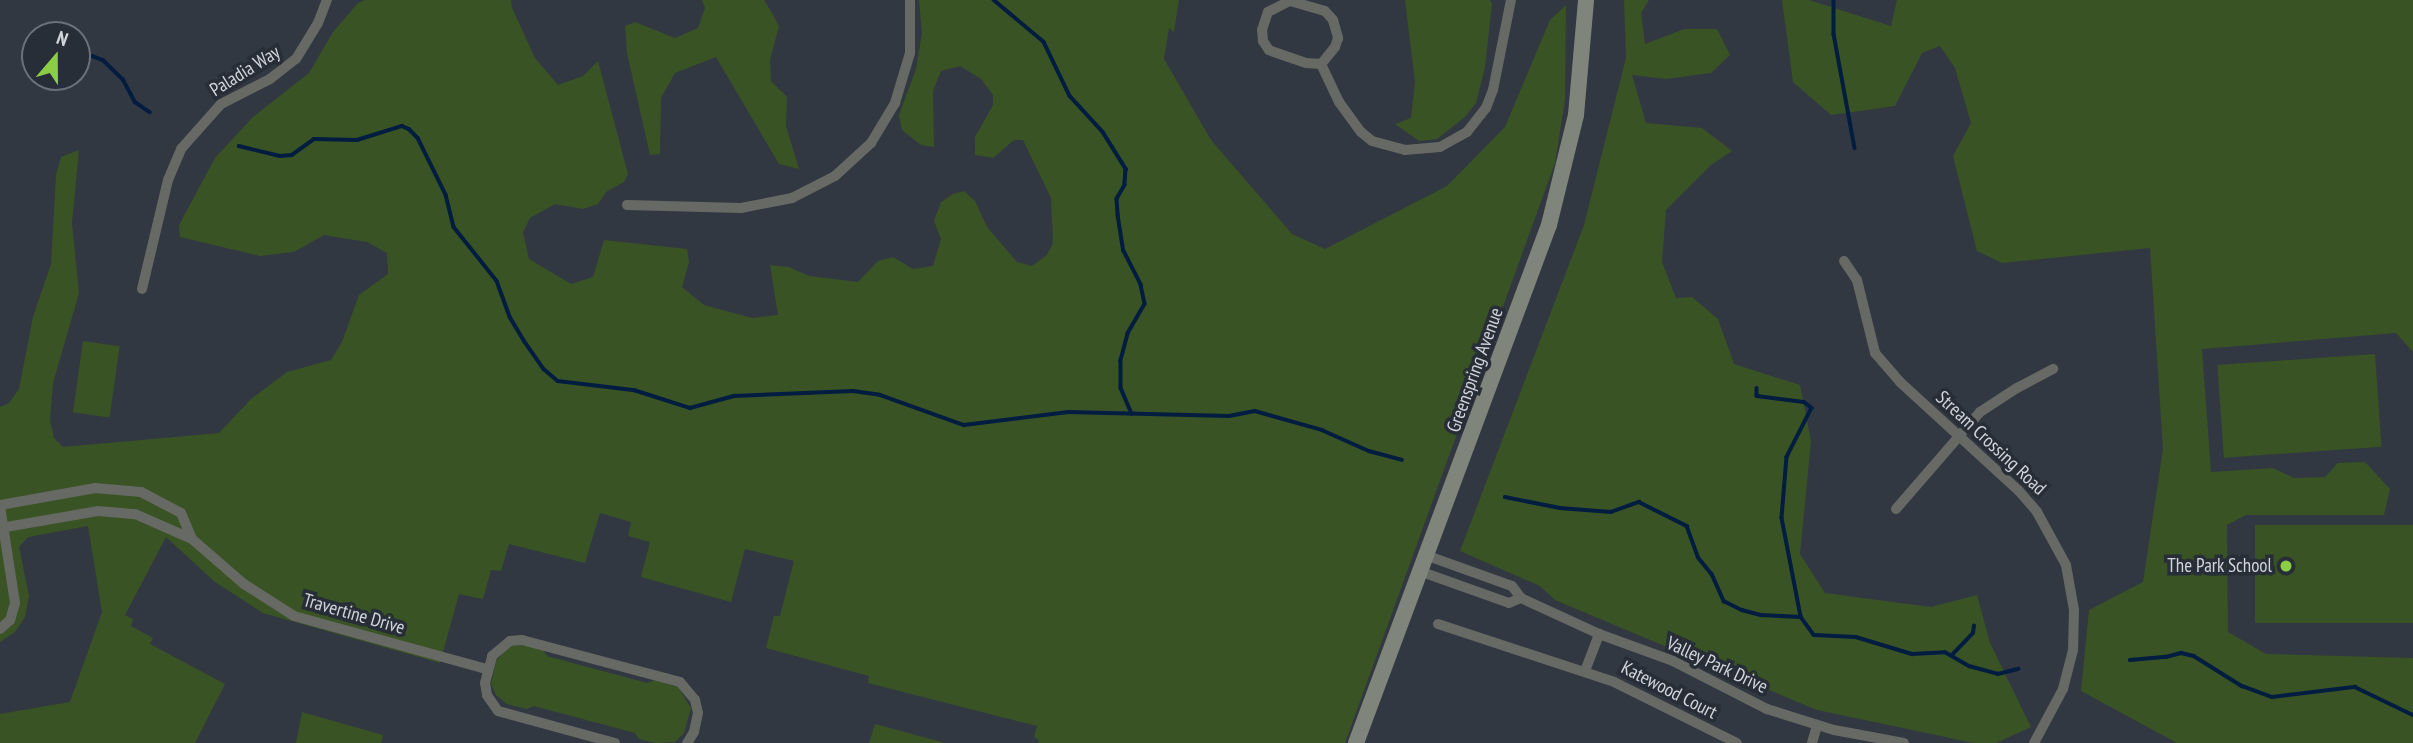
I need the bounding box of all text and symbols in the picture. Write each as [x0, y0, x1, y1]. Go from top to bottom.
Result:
north arrow [21, 21, 91, 91]
text: N [54, 25, 71, 51]
street label: Paladia Way [206, 41, 284, 101]
street label: Greenspring Avenue [1442, 305, 1508, 435]
street label: Stream Crossing Road [1931, 386, 2051, 500]
place label: The Park School [2167, 555, 2272, 577]
marker: The Park School [2278, 558, 2294, 574]
street label: Travertine Drive [301, 589, 407, 639]
street label: Valley Park Drive [1662, 631, 1772, 699]
street label: Katewood Court [1617, 656, 1721, 724]

